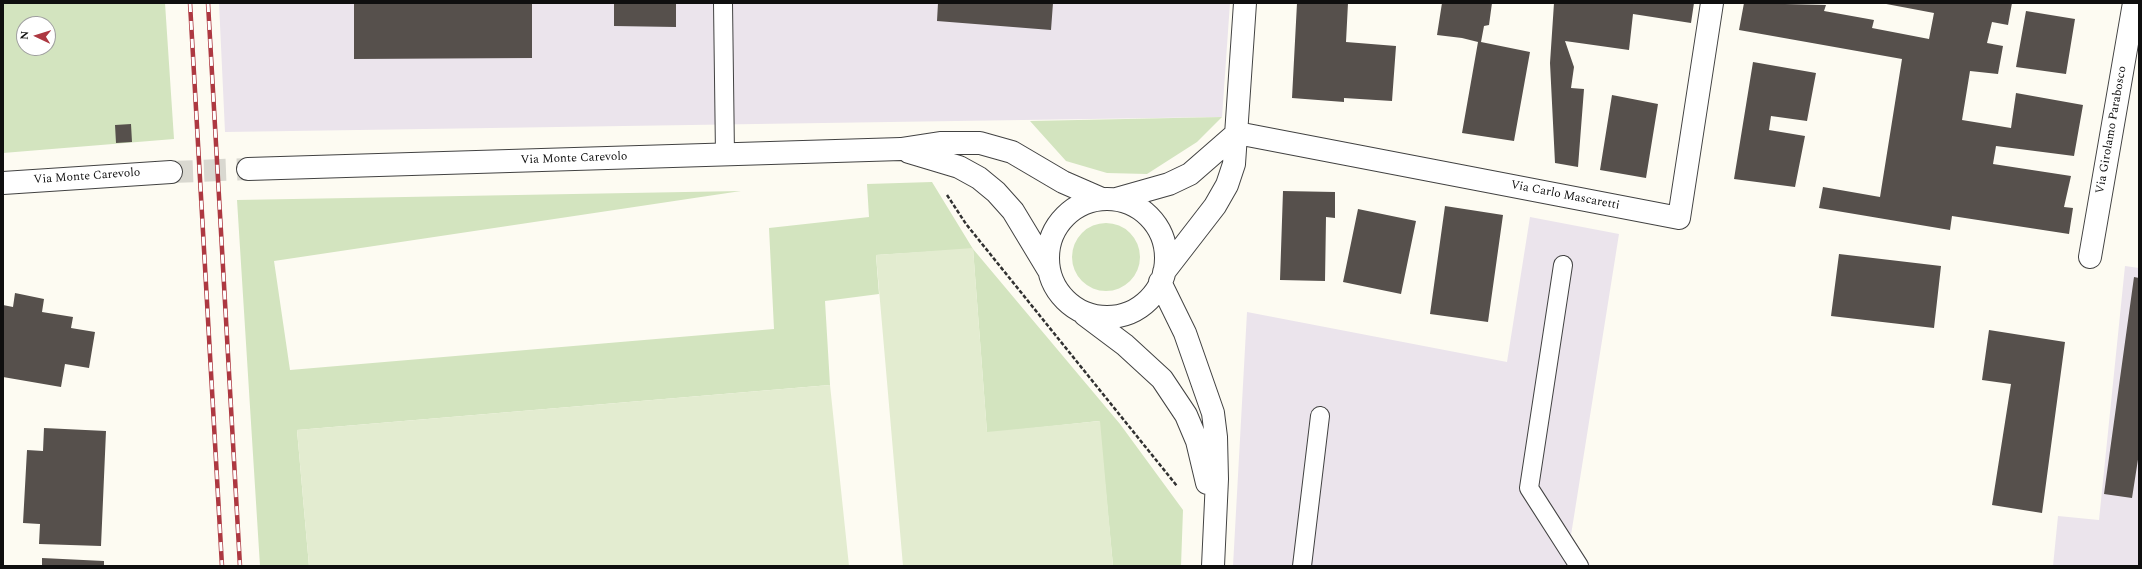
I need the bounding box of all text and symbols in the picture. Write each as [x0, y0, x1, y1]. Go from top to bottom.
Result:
north arrow [16, 16, 56, 56]
text: N [16, 30, 33, 40]
street label: Via Girolamo Parabosco [2094, 65, 2130, 195]
street label: Via Monte Carevolo [520, 150, 628, 168]
street label: Via Monte Carevolo [33, 166, 141, 188]
street label: Via Carlo Mascaretti [1509, 178, 1621, 214]

